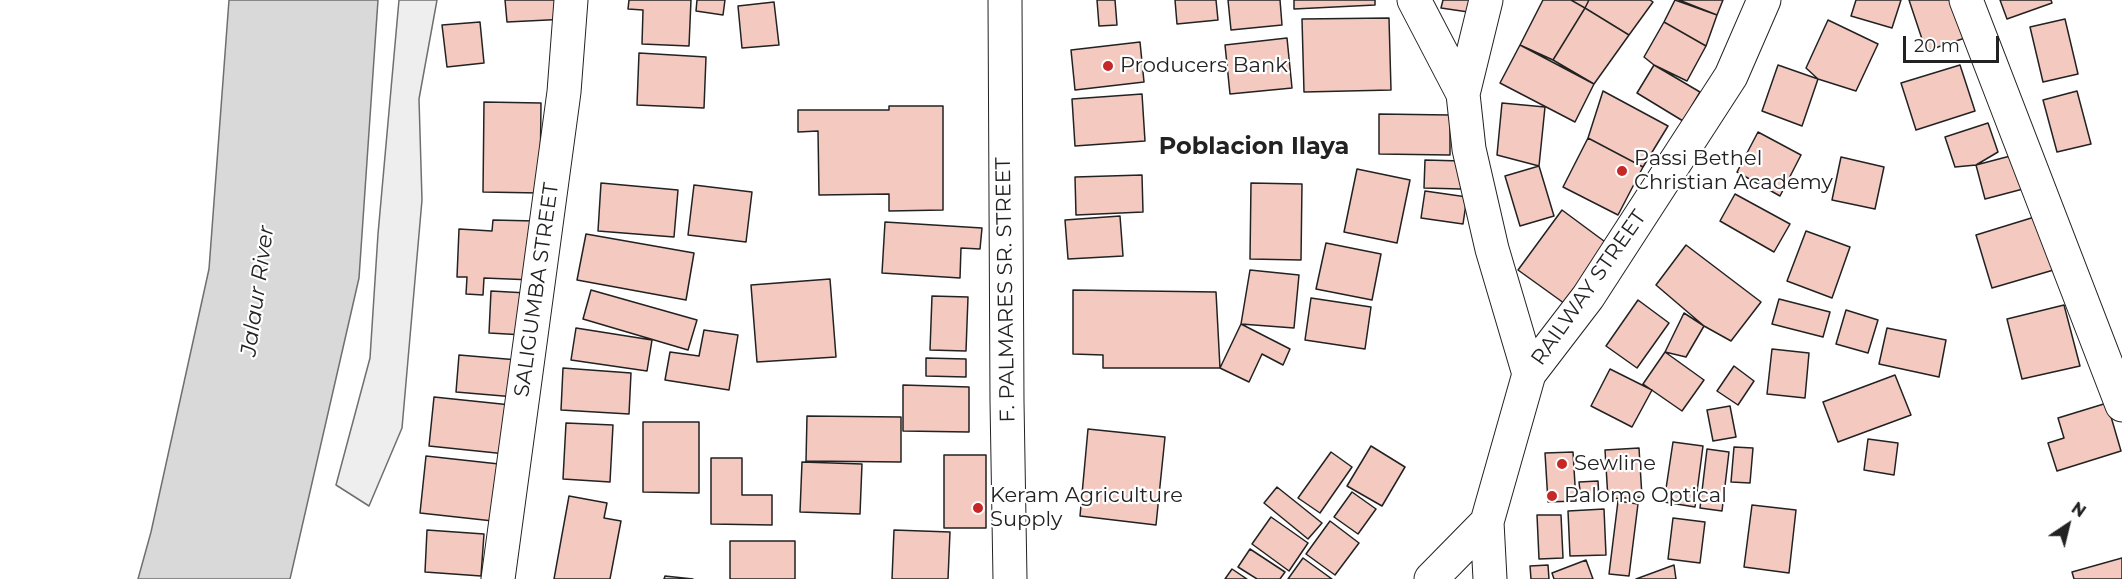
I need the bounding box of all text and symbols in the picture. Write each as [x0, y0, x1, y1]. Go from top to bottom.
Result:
scale bar [1906, 24, 2002, 62]
text: 20 m [1914, 35, 1960, 57]
place label: Producers Bank [1120, 53, 1288, 79]
marker: Producers Bank [1101, 59, 1115, 73]
district label: Poblacion Ilaya [1159, 133, 1349, 161]
place label: Passi Bethel Christian Academy [1634, 146, 1833, 196]
street label: F. PALMARES SR. STREET [991, 157, 1021, 423]
marker: Passi Bethel Christian Academy [1615, 164, 1629, 178]
street label: SALIGUMBA STREET [509, 181, 565, 399]
street label: RAILWAY STREET [1526, 206, 1652, 370]
water label: Jalaur River [236, 224, 280, 358]
place label: Sewline [1574, 451, 1656, 477]
marker: Sewline [1555, 457, 1569, 471]
place label: Keram Agriculture Supply [990, 483, 1183, 533]
place label: Palomo Optical [1564, 483, 1727, 509]
marker: Palomo Optical [1545, 489, 1559, 503]
north arrow [2038, 495, 2098, 555]
text: N [2068, 498, 2089, 521]
marker: Keram Agriculture Supply [971, 501, 985, 515]

